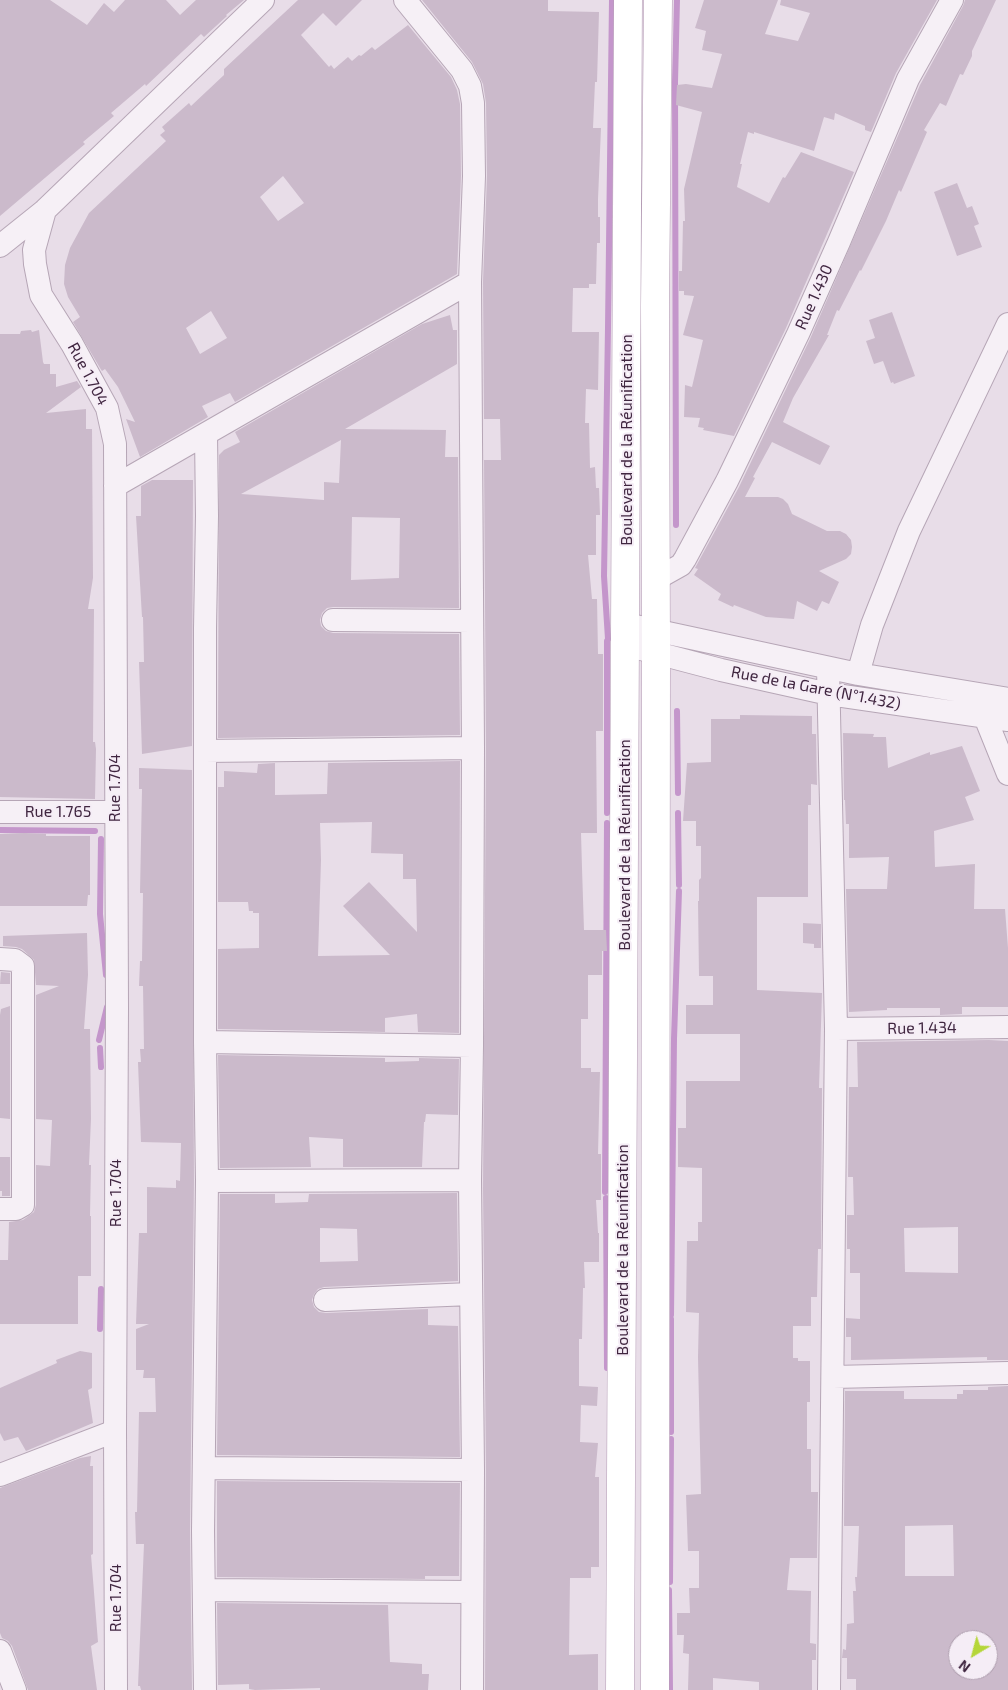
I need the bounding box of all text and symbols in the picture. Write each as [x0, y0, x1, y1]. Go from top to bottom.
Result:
street label: Rue 1.430 [791, 261, 837, 333]
street label: Boulevard de la Réunification [617, 334, 637, 546]
street label: Rue 1.704 [63, 339, 113, 409]
street label: Rue de la Gare (N°1.432) [729, 662, 903, 714]
street label: Boulevard de la Réunification [615, 739, 635, 951]
street label: Rue 1.704 [105, 754, 125, 822]
street label: Rue 1.765 [25, 802, 91, 822]
street label: Rue 1.434 [887, 1018, 957, 1038]
street label: Boulevard de la Réunification [613, 1144, 633, 1356]
street label: Rue 1.704 [106, 1159, 126, 1227]
street label: Rue 1.704 [106, 1564, 126, 1632]
north arrow [948, 1630, 998, 1680]
text: N [955, 1657, 973, 1676]

